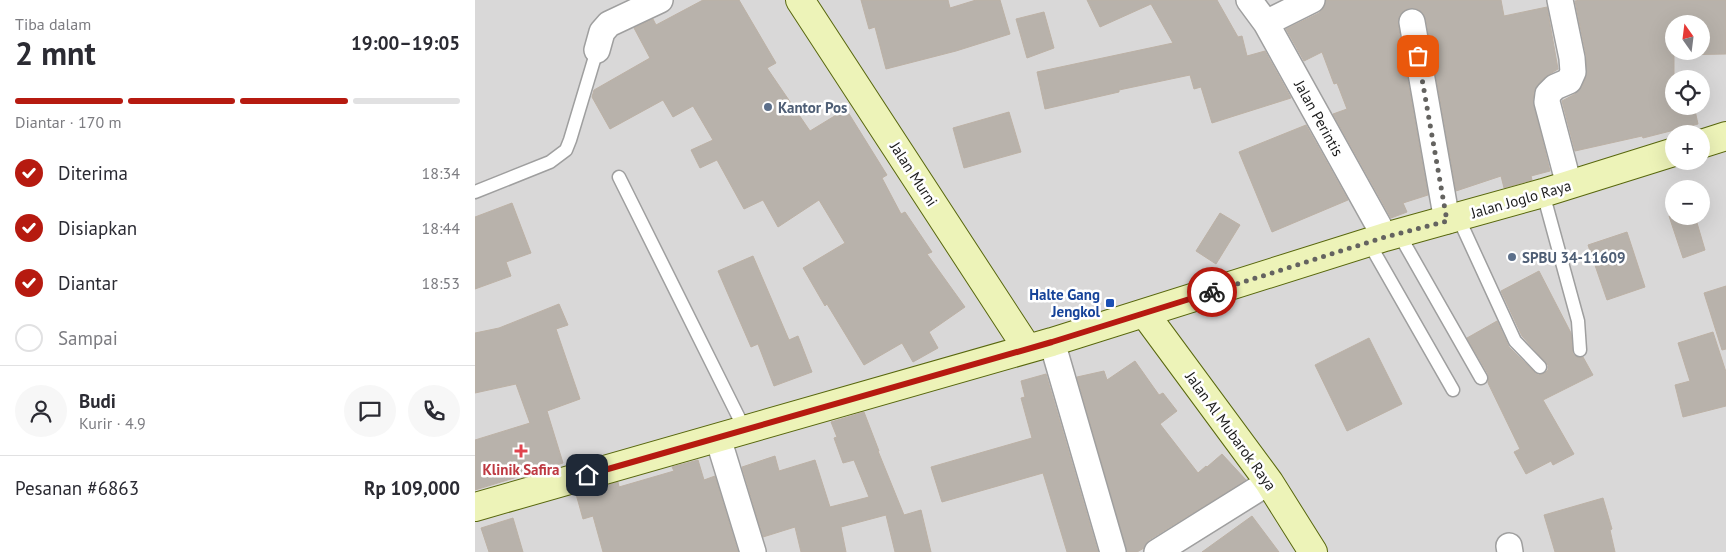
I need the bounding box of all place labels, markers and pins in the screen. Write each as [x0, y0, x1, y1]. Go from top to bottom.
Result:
pin [1397, 35, 1439, 77]
place label: Kantor Pos [778, 98, 847, 117]
marker: Kantor Pos [762, 101, 774, 113]
place label: SPBU 34-11609 [1522, 248, 1626, 267]
marker: SPBU 34-11609 [1506, 251, 1518, 263]
place label: Halte Gang Jengkol [1029, 285, 1101, 321]
marker: Halte Gang Jengkol [1104, 297, 1116, 309]
marker: Klinik Safira [514, 444, 528, 458]
pin [566, 454, 608, 496]
place label: Klinik Safira [482, 460, 560, 479]

